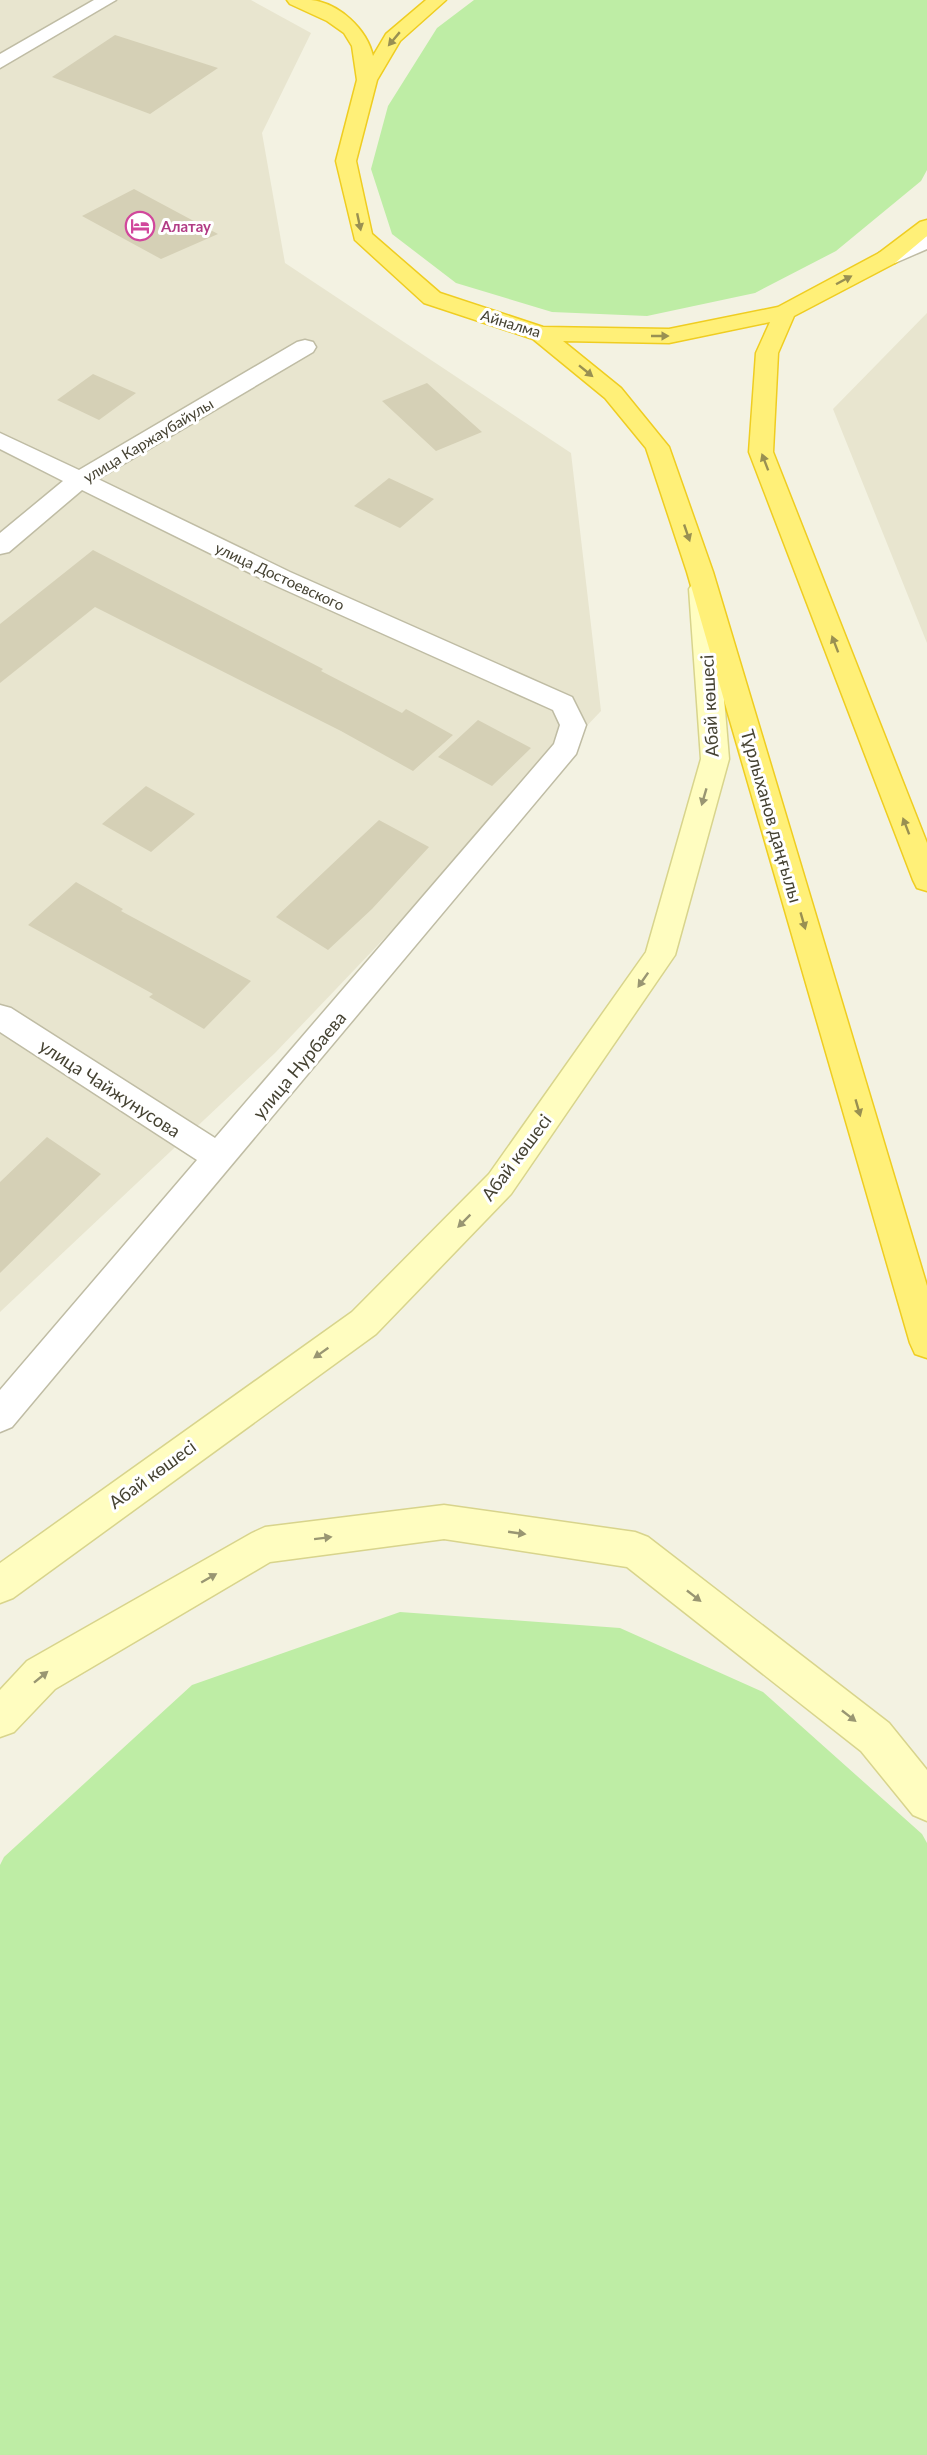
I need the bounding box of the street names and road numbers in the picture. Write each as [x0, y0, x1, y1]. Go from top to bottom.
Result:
street label: Айналма [479, 305, 543, 341]
street label: улица Каржаубайулы [80, 394, 216, 486]
street label: улица Достоевского [213, 538, 347, 614]
street label: Абай көшесі [695, 654, 723, 758]
street label: Тұрлыханов даңғылы [737, 727, 807, 905]
street label: улица Нурбаева [248, 1007, 350, 1123]
street label: улица Чайжунусова [35, 1034, 185, 1142]
street label: Абай көшесі [476, 1109, 556, 1205]
street label: Абай көшесі [104, 1435, 200, 1513]

